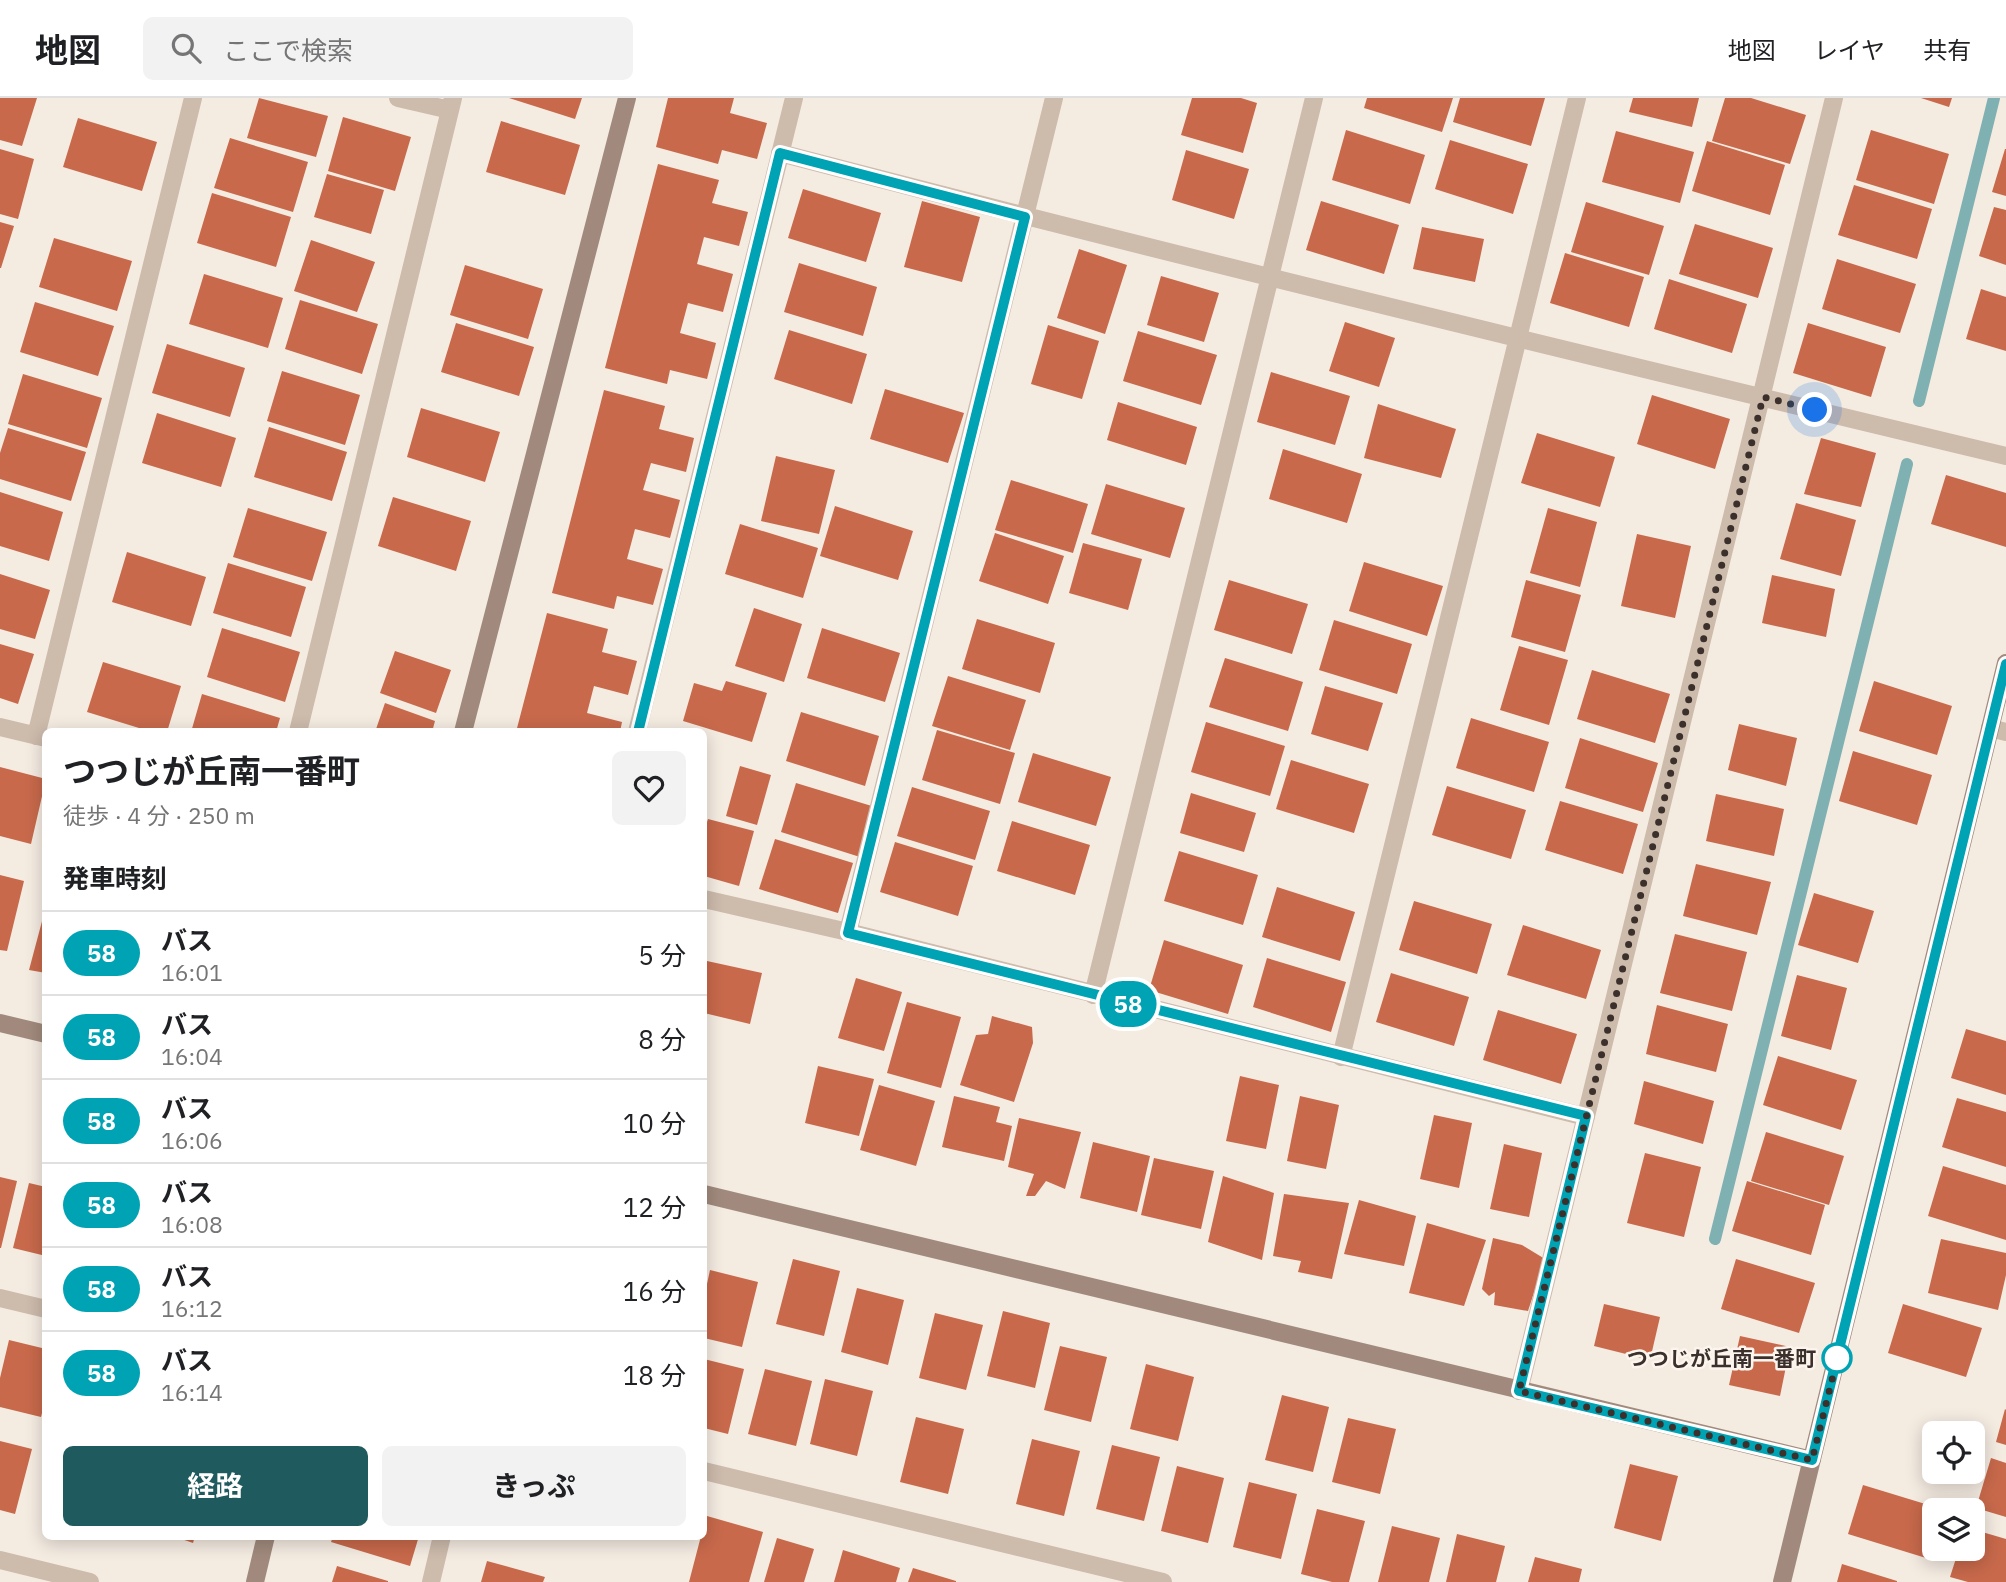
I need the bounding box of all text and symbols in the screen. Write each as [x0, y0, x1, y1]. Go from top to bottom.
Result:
search box [143, 17, 633, 80]
text: 地図 [35, 28, 101, 71]
icon: search [167, 29, 205, 67]
text: ここで検索 [223, 33, 353, 67]
text: 地図 [1728, 34, 1776, 66]
text: レイヤ [1814, 34, 1885, 66]
text: 共有 [1923, 34, 1971, 66]
your location [1797, 392, 1832, 427]
text: つつじが丘南一番町 [63, 749, 360, 792]
button: heart [612, 751, 686, 825]
text: 徒歩 · 4 分 · 250 m [63, 800, 255, 830]
text: 発車時刻 [63, 861, 167, 895]
text: バス [161, 923, 213, 957]
text: 58 [87, 937, 116, 969]
text: 5 分 [638, 938, 686, 972]
text: 16:01 [161, 957, 223, 987]
line badge: 58 [1096, 981, 1160, 1027]
text: 58 [1114, 988, 1142, 1020]
text: バス [161, 1007, 213, 1041]
text: 58 [87, 1021, 116, 1053]
text: 8 分 [638, 1022, 686, 1056]
text: 16:04 [161, 1041, 223, 1071]
text: バス [161, 1091, 213, 1125]
text: 58 [87, 1105, 116, 1137]
text: 10 分 [623, 1106, 686, 1140]
text: 16:06 [161, 1125, 223, 1155]
text: バス [161, 1175, 213, 1209]
text: 58 [87, 1189, 116, 1221]
text: 12 分 [623, 1190, 686, 1224]
text: 16:08 [161, 1209, 223, 1239]
text: バス [161, 1259, 213, 1293]
text: 58 [87, 1273, 116, 1305]
text: 16 分 [623, 1274, 686, 1308]
text: 16:12 [161, 1293, 223, 1323]
text: バス [161, 1343, 213, 1377]
marker: つつじが丘南一番町 [1822, 1343, 1852, 1373]
place label: つつじが丘南一番町 [1627, 1344, 1816, 1372]
text: 58 [87, 1357, 116, 1389]
text: 18 分 [623, 1358, 686, 1392]
text: 16:14 [161, 1377, 223, 1407]
map controls [1922, 1421, 1985, 1561]
button: locate [1922, 1421, 1985, 1484]
button: 経路 [63, 1446, 368, 1526]
button: きっぷ [382, 1446, 686, 1526]
button: layers [1922, 1498, 1985, 1561]

